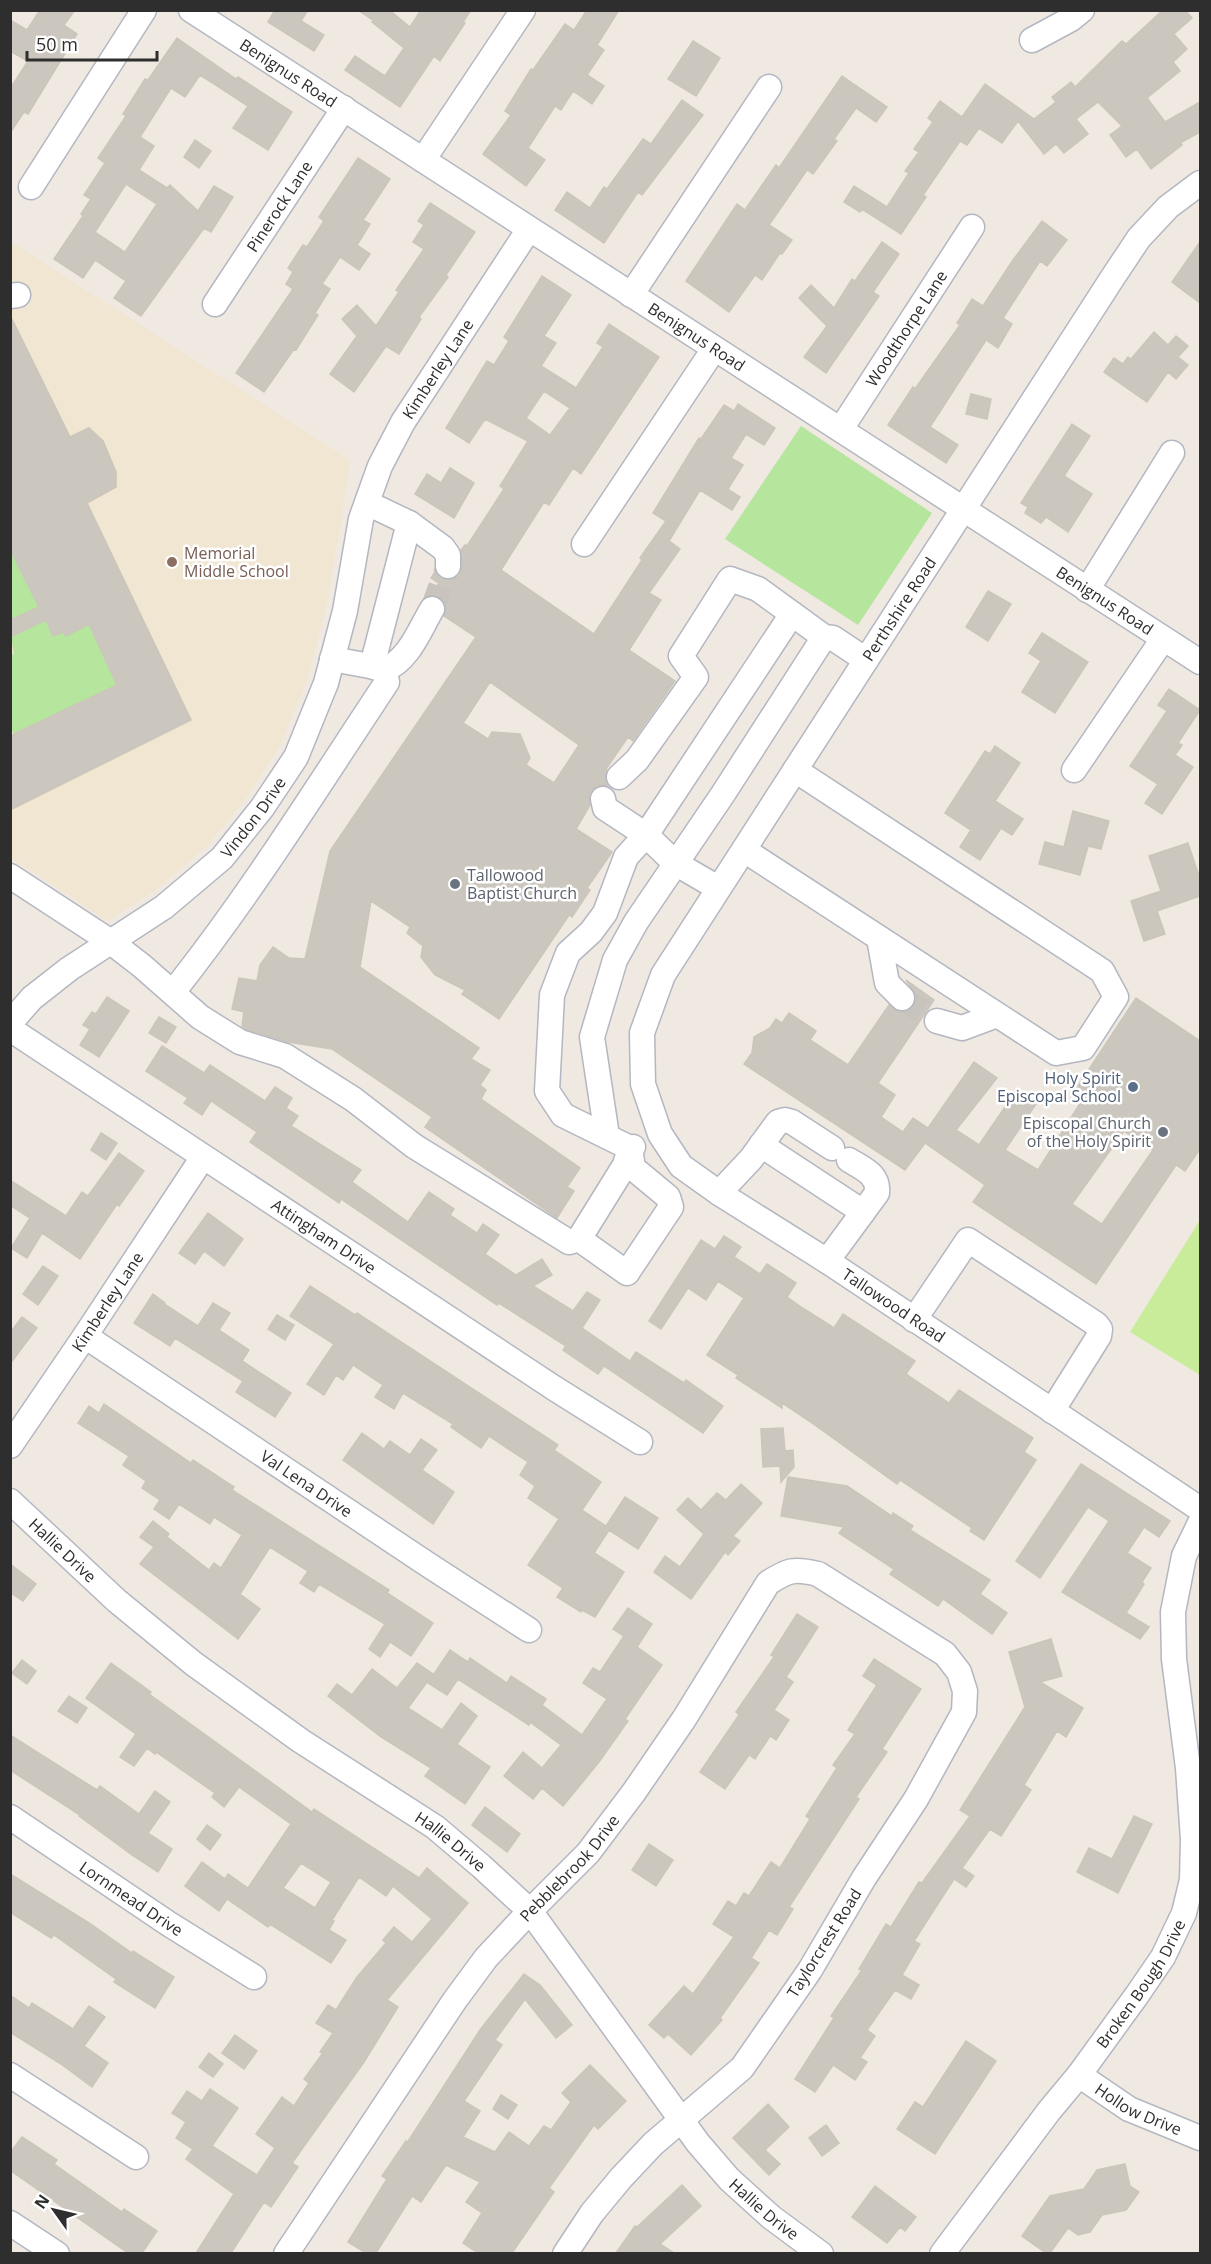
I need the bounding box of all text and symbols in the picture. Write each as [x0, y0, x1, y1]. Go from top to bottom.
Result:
scale bar [27, 24, 158, 62]
text: 50 m [36, 32, 78, 56]
street label: Benignus Road [236, 33, 341, 112]
street label: Pinerock Lane [241, 156, 317, 256]
street label: Woodthorpe Lane [860, 266, 952, 391]
street label: Benignus Road [644, 297, 749, 376]
street label: Kimberley Lane [397, 315, 478, 423]
place label: Memorial Middle School [184, 542, 289, 582]
street label: Perthshire Road [857, 553, 941, 665]
marker: Memorial Middle School [165, 555, 179, 569]
street label: Benignus Road [1052, 561, 1158, 640]
street label: Vindon Drive [215, 773, 291, 862]
place label: Tallowood Baptist Church [467, 864, 577, 904]
marker: Tallowood Baptist Church [448, 877, 462, 891]
place label: Holy Spirit Episcopal School [997, 1067, 1121, 1107]
marker: Holy Spirit Episcopal School [1126, 1080, 1140, 1094]
place label: Episcopal Church of the Holy Spirit [1023, 1112, 1151, 1152]
marker: Episcopal Church of the Holy Spirit [1156, 1125, 1170, 1139]
street label: Attingham Drive [267, 1194, 380, 1279]
street label: Kimberley Lane [66, 1248, 148, 1356]
street label: Tallowood Road [838, 1263, 949, 1348]
street label: Val Lena Drive [256, 1445, 357, 1522]
street label: Hallie Drive [24, 1513, 101, 1587]
street label: Hallie Drive [411, 1806, 491, 1877]
street label: Pebblebrook Drive [514, 1810, 624, 1927]
street label: Lornmead Drive [75, 1856, 187, 1941]
street label: Taylorcrest Road [782, 1884, 866, 2002]
street label: Broken Bough Drive [1091, 1916, 1190, 2052]
street label: Hollow Drive [1091, 2078, 1185, 2140]
street label: Hallie Drive [724, 2173, 803, 2245]
north arrow [24, 2180, 84, 2240]
text: N [29, 2190, 54, 2213]

